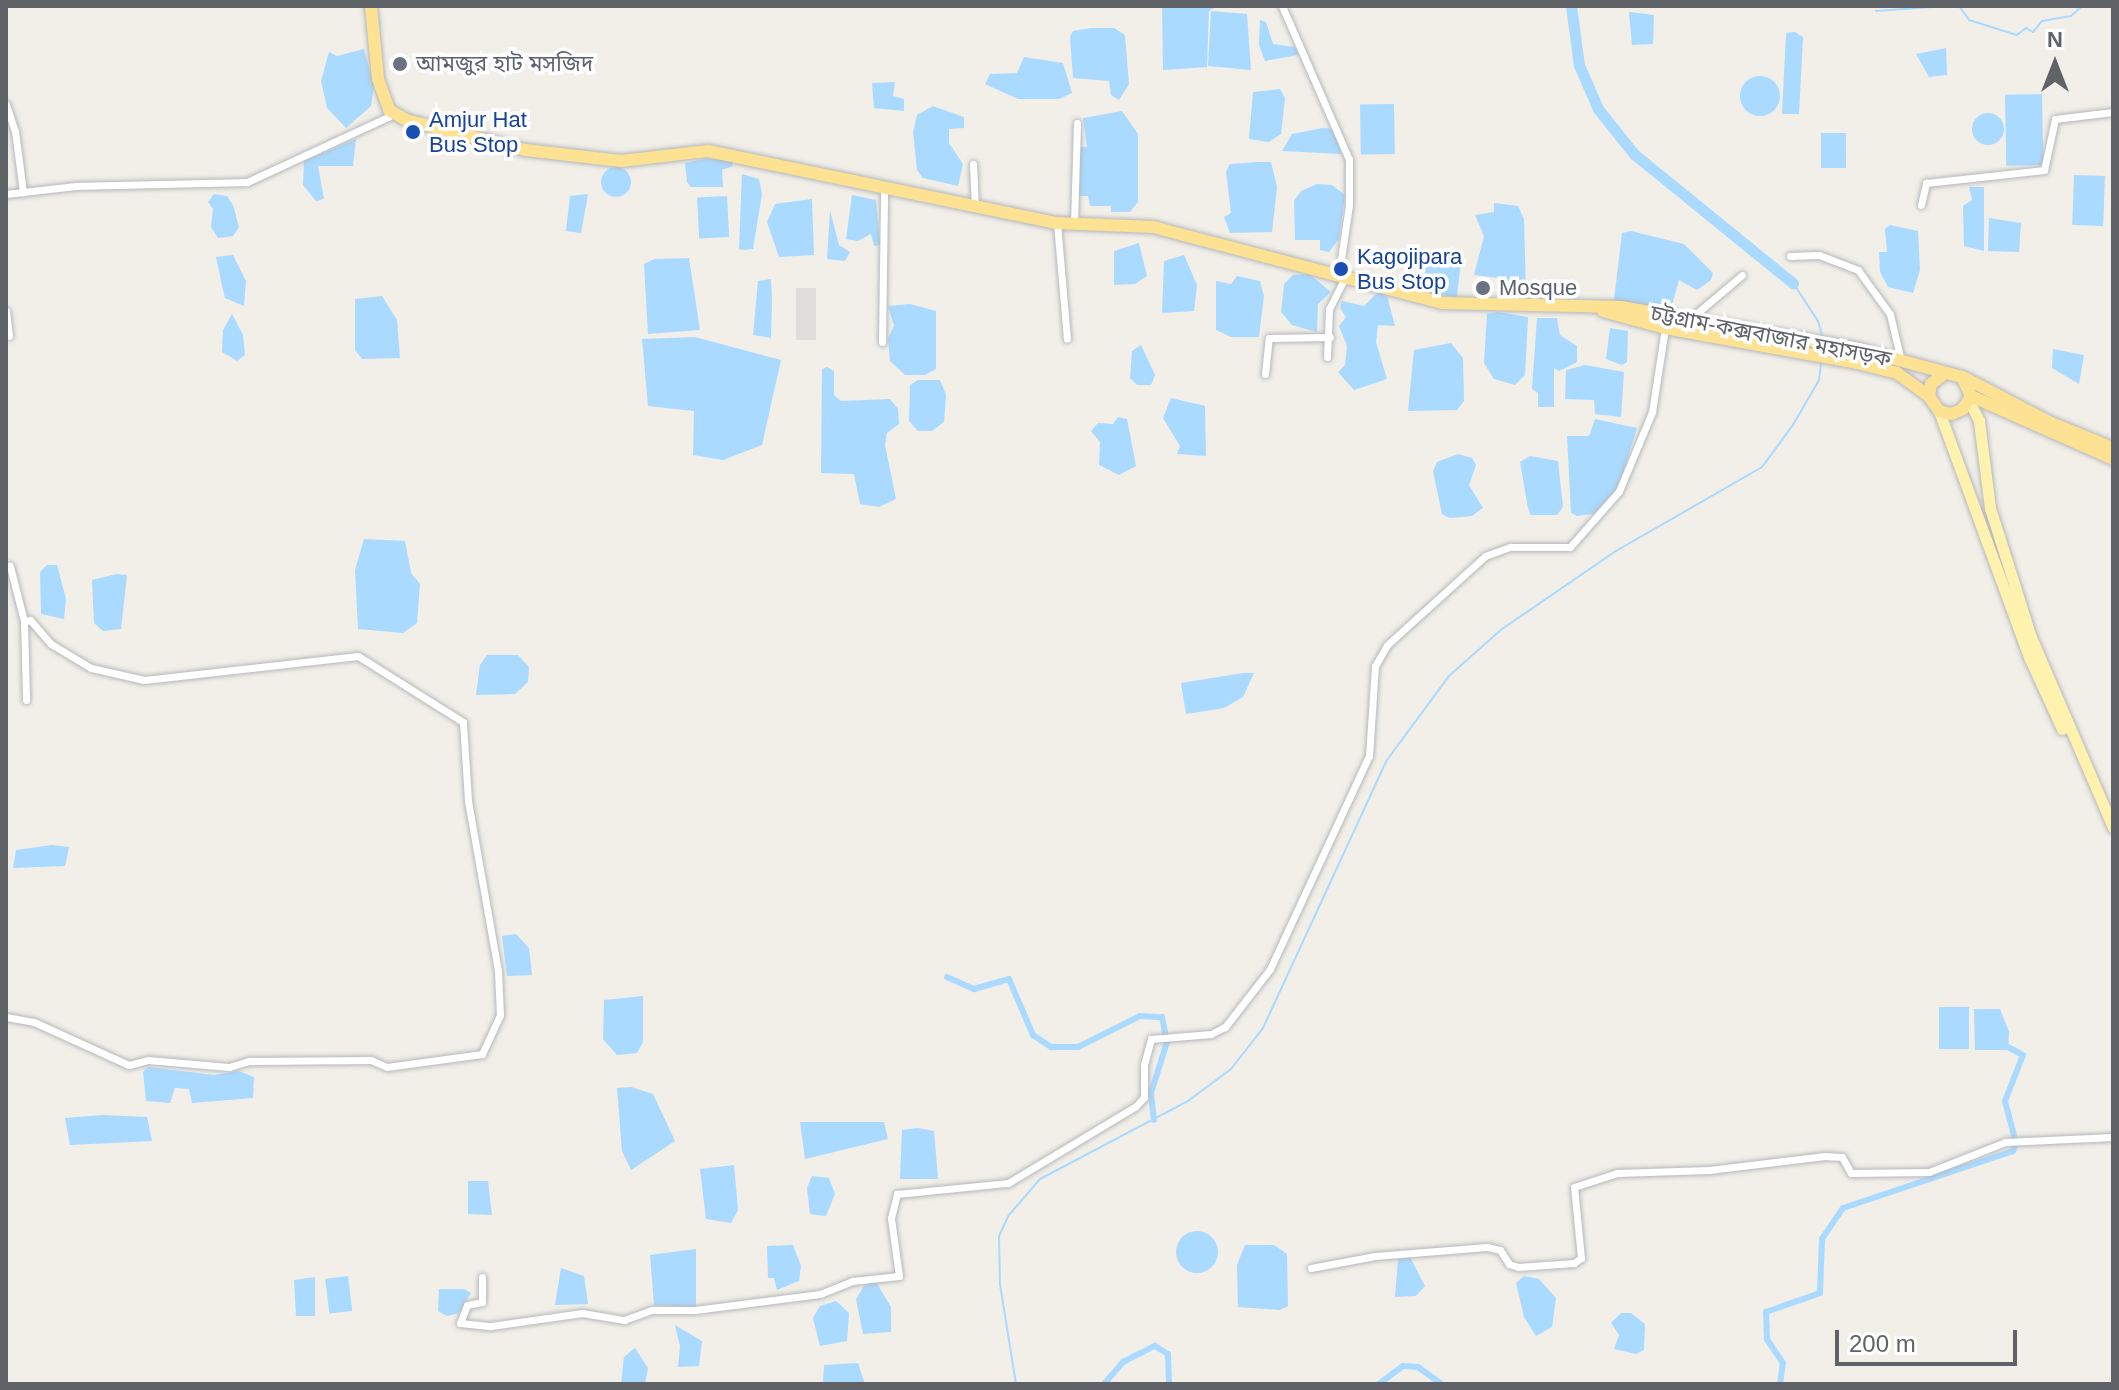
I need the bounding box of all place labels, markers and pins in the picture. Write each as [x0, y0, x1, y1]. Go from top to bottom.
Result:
place label: আমজুর হাট মসজিদ [416, 51, 593, 77]
marker: আমজুর হাট মসজিদ [391, 55, 409, 73]
place label: Amjur Hat Bus Stop [429, 106, 527, 158]
marker: Amjur Hat Bus Stop [404, 123, 422, 141]
place label: Kagojipara Bus Stop [1357, 243, 1462, 294]
marker: Kagojipara Bus Stop [1332, 260, 1350, 278]
place label: Mosque [1499, 275, 1577, 301]
marker: Mosque [1474, 279, 1492, 297]

